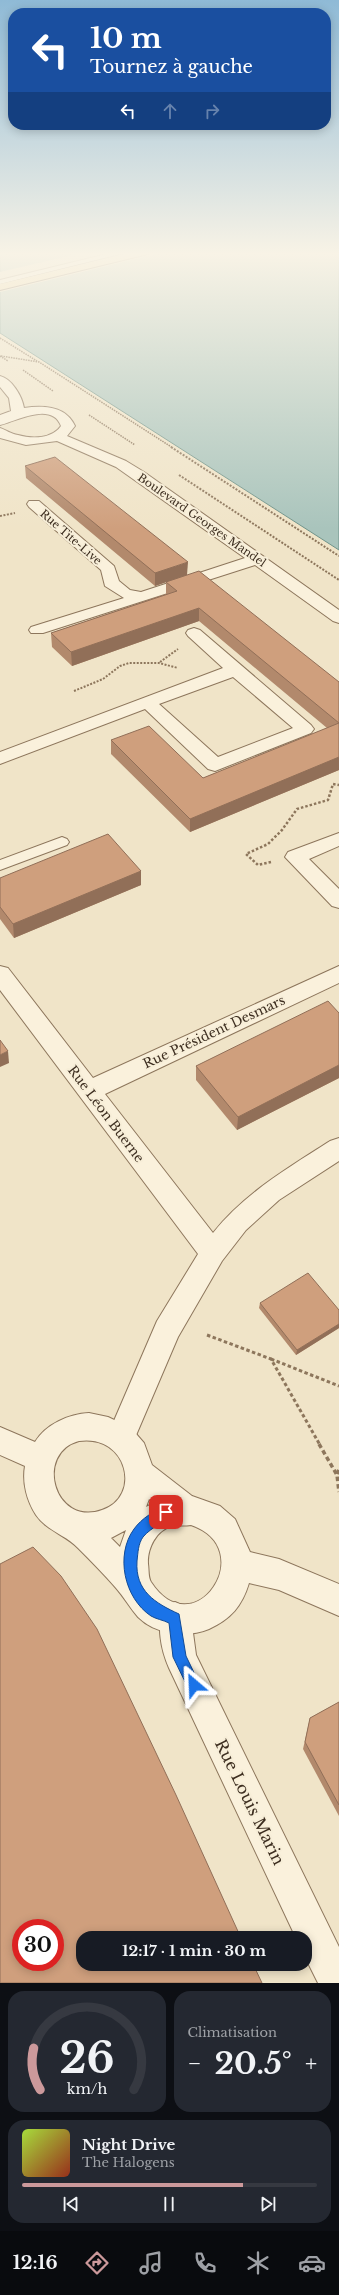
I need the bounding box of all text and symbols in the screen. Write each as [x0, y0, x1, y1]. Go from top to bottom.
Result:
text: 10 m [90, 21, 162, 56]
icon: left [24, 24, 76, 76]
text: Tournez à gauche [90, 56, 253, 78]
icon: left [117, 100, 139, 122]
icon: ahead [159, 100, 181, 122]
icon: right [201, 100, 223, 122]
street label: Boulevard Georges Mandel [135, 470, 269, 570]
street label: Rue Tite-Live [37, 506, 105, 568]
street label: Rue Président Desmars [140, 992, 288, 1072]
street label: Rue Léon Buerne [64, 1062, 148, 1166]
pin [149, 1495, 183, 1529]
icon: arrive [155, 1501, 177, 1523]
position arrow [173, 1664, 215, 1706]
street label: Rue Louis Marin [211, 1736, 289, 1868]
speed limit sign: 30 [12, 1919, 64, 1971]
text: 12:17 · 1 min · 30 m [122, 1941, 266, 1960]
text: Climatisation [188, 2024, 277, 2041]
text: 26 [59, 2032, 114, 2083]
text: 20.5° [215, 2045, 292, 2082]
text: − [188, 2050, 201, 2077]
text: + [305, 2050, 317, 2077]
text: km/h [66, 2079, 107, 2097]
text: Night Drive [82, 2135, 175, 2154]
text: The Halogens [82, 2154, 175, 2171]
icon: previous [60, 2193, 82, 2215]
icon: pause [158, 2193, 180, 2215]
icon: next [257, 2193, 279, 2215]
icon: directions [83, 2249, 111, 2277]
icon: music [137, 2249, 165, 2277]
icon: phone [191, 2249, 219, 2277]
icon: climate [244, 2249, 272, 2277]
icon: car [298, 2249, 326, 2277]
text: 12:16 [13, 2252, 58, 2274]

